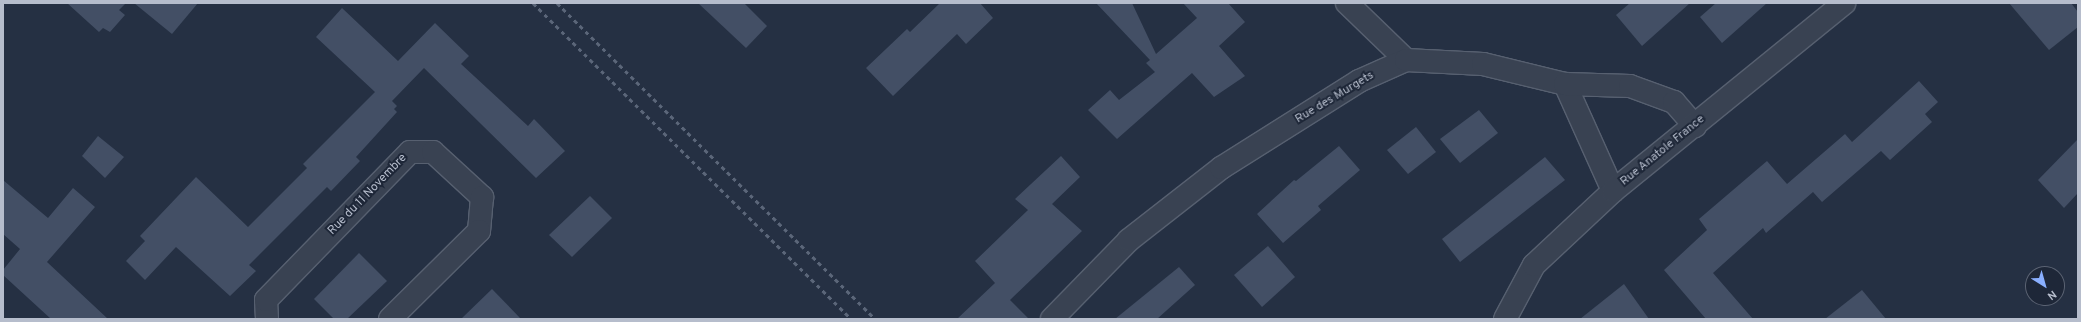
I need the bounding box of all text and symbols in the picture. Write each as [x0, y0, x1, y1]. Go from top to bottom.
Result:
street label: Rue des Murgets [1293, 69, 1377, 127]
street label: Rue Anatole France [1618, 112, 1708, 190]
street label: Rue du 11 Novembre [326, 151, 410, 239]
north arrow [2025, 266, 2065, 306]
text: N [2044, 287, 2059, 303]

